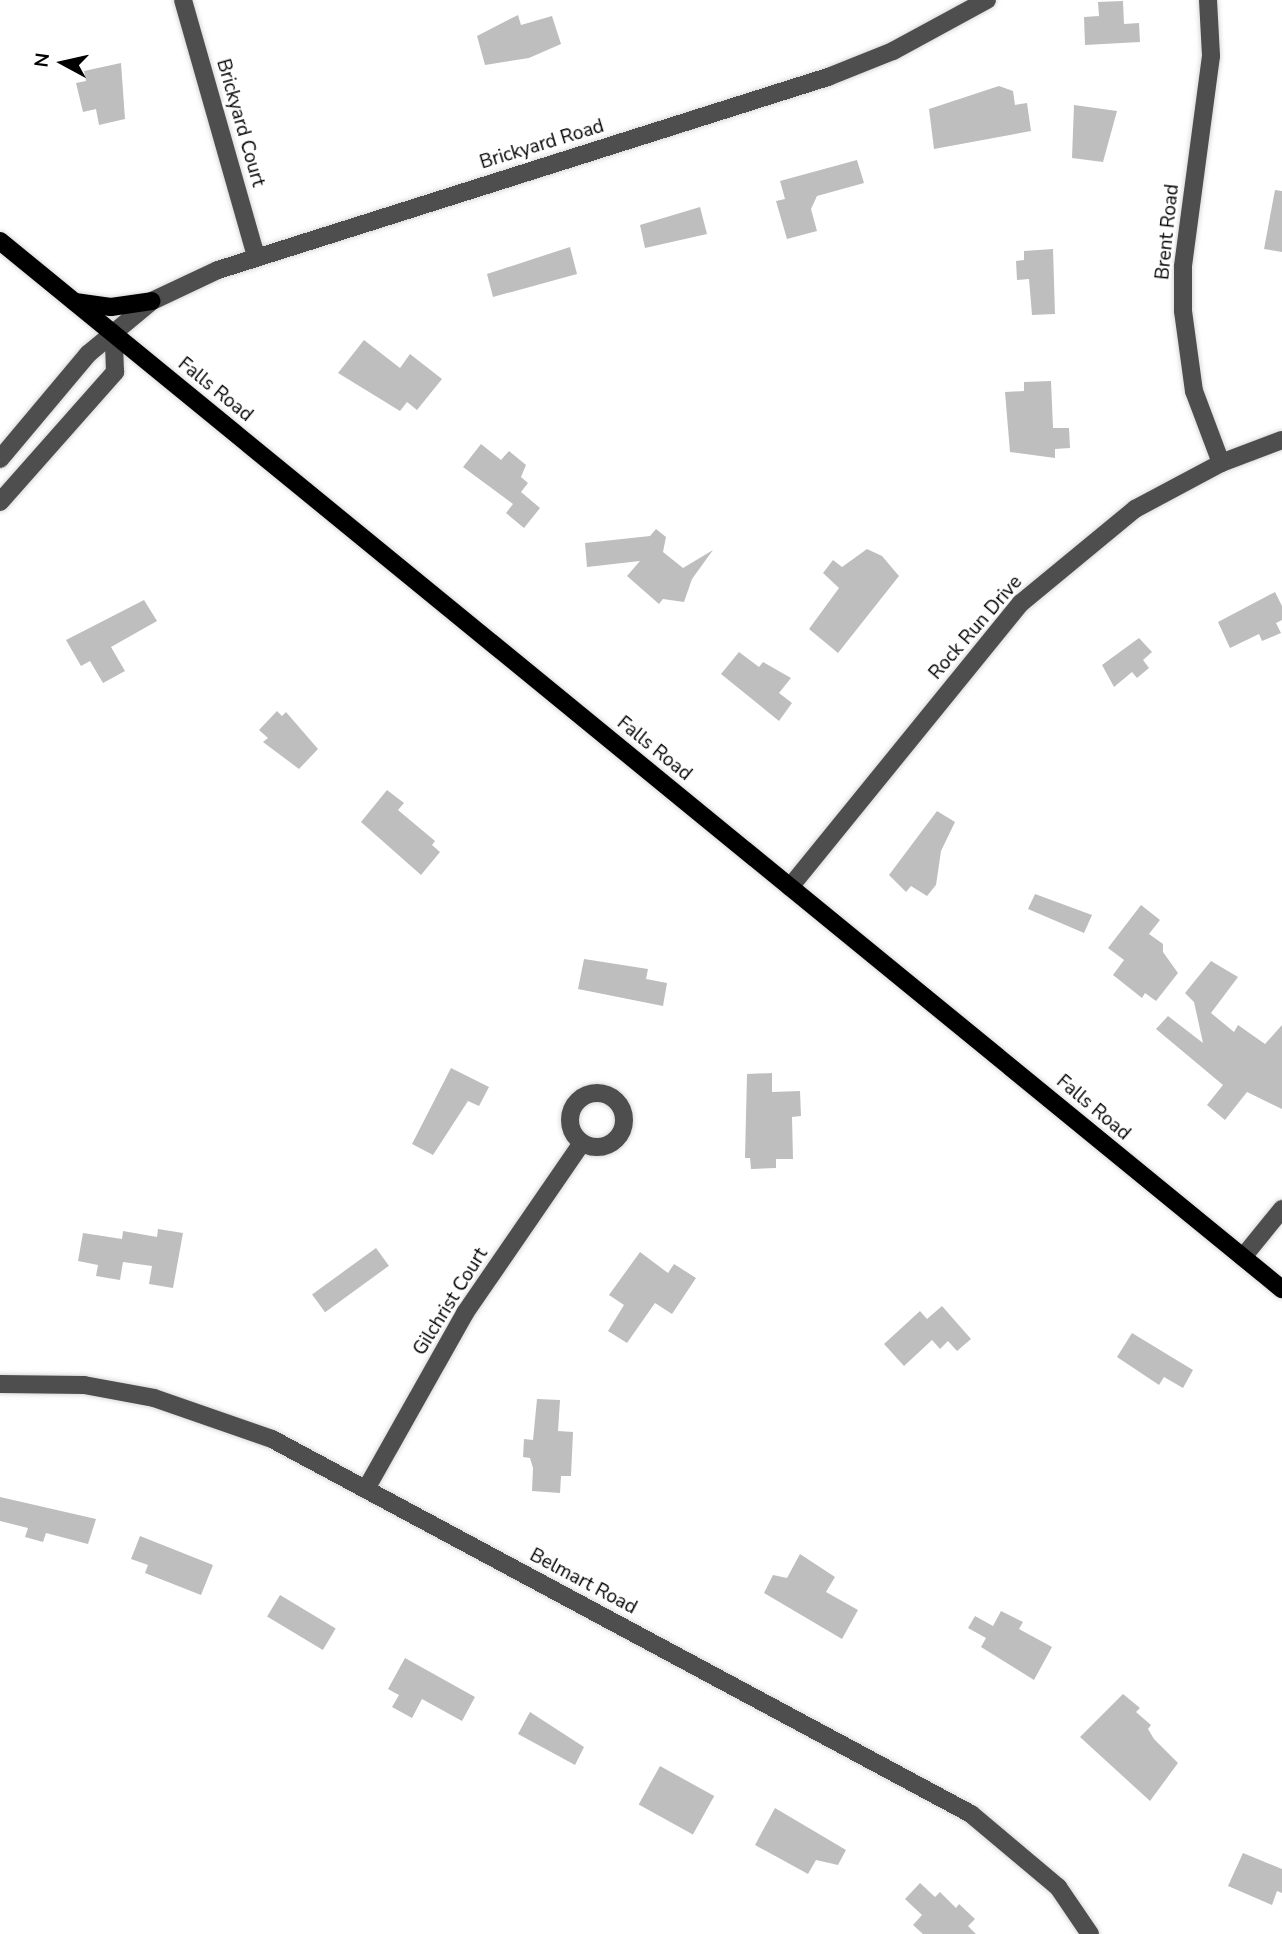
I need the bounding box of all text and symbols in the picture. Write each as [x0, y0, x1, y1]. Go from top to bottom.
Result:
north arrow [28, 28, 98, 98]
text: N [28, 51, 56, 69]
street label: Brickyard Court [211, 57, 269, 189]
street label: Brickyard Road [477, 115, 607, 175]
street label: Brent Road [1152, 183, 1184, 281]
street label: Falls Road [173, 353, 257, 427]
street label: Rock Run Drive [925, 571, 1027, 685]
street label: Falls Road [612, 712, 696, 786]
street label: Falls Road [1051, 1071, 1135, 1145]
street label: Gilchrist Court [409, 1244, 493, 1360]
street label: Belmart Road [526, 1544, 640, 1620]

